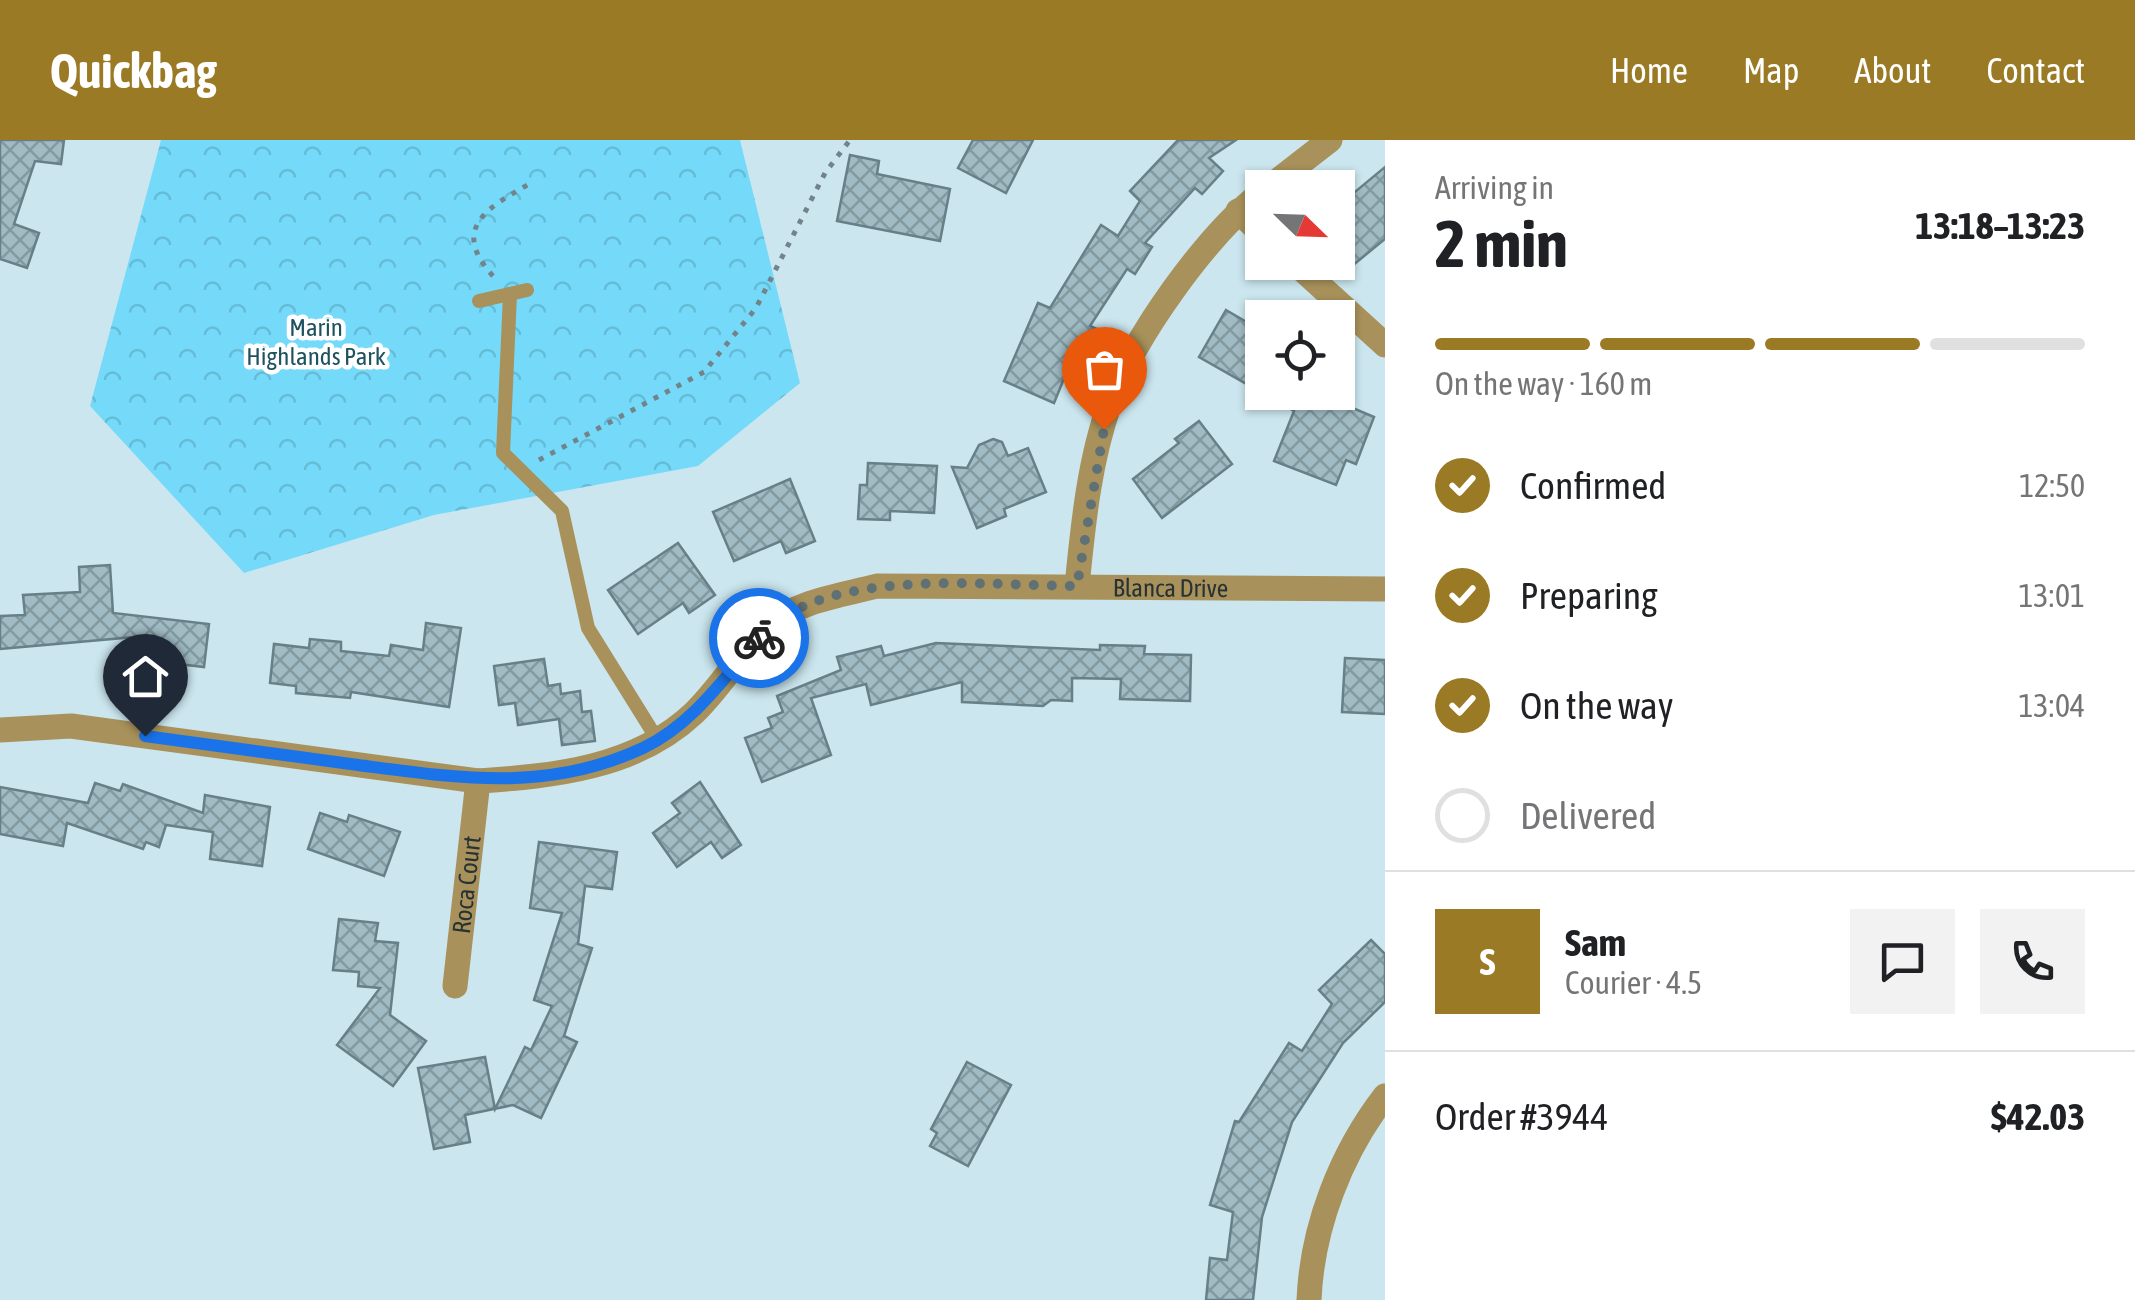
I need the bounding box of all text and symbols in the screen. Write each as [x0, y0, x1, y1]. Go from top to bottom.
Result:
text: Quickbag [50, 43, 217, 98]
text: Home [1610, 50, 1688, 90]
text: Map [1743, 50, 1799, 90]
text: About [1854, 50, 1931, 90]
text: Contact [1986, 50, 2085, 90]
text: Arriving in [1435, 169, 1554, 206]
north arrow [1245, 170, 1355, 280]
map controls [1245, 170, 1355, 410]
text: 13:18–13:23 [1915, 204, 2085, 247]
text: 2 min [1435, 206, 1568, 281]
button: locate [1245, 300, 1355, 410]
park label: Marin Highlands Park [246, 313, 386, 370]
pin [1062, 327, 1147, 430]
icon: bag [1077, 342, 1132, 397]
text: On the way · 160 m [1435, 365, 1652, 402]
icon: check [1435, 458, 1490, 513]
text: Confirmed [1520, 464, 1666, 507]
text: 12:50 [2019, 467, 2085, 504]
icon: check [1435, 568, 1490, 623]
street label: Blanca Drive [1113, 573, 1228, 602]
text: Preparing [1520, 574, 1658, 617]
text: 13:01 [2019, 577, 2085, 614]
courier [709, 588, 809, 688]
icon: bike [732, 611, 787, 666]
pin [103, 634, 188, 737]
icon: home [118, 649, 173, 704]
icon: check [1435, 678, 1490, 733]
text: On the way [1520, 684, 1673, 727]
text: 13:04 [2019, 687, 2085, 724]
text: Delivered [1520, 794, 1656, 837]
street label: Roca Court [447, 834, 486, 935]
button: chat [1850, 909, 1955, 1014]
button: phone [1980, 909, 2085, 1014]
text: Sam [1565, 921, 1626, 964]
text: S [1480, 940, 1495, 983]
text: Courier · 4.5 [1565, 964, 1702, 1001]
text: Order #3944 [1435, 1095, 1608, 1138]
text: $42.03 [1991, 1095, 2085, 1138]

